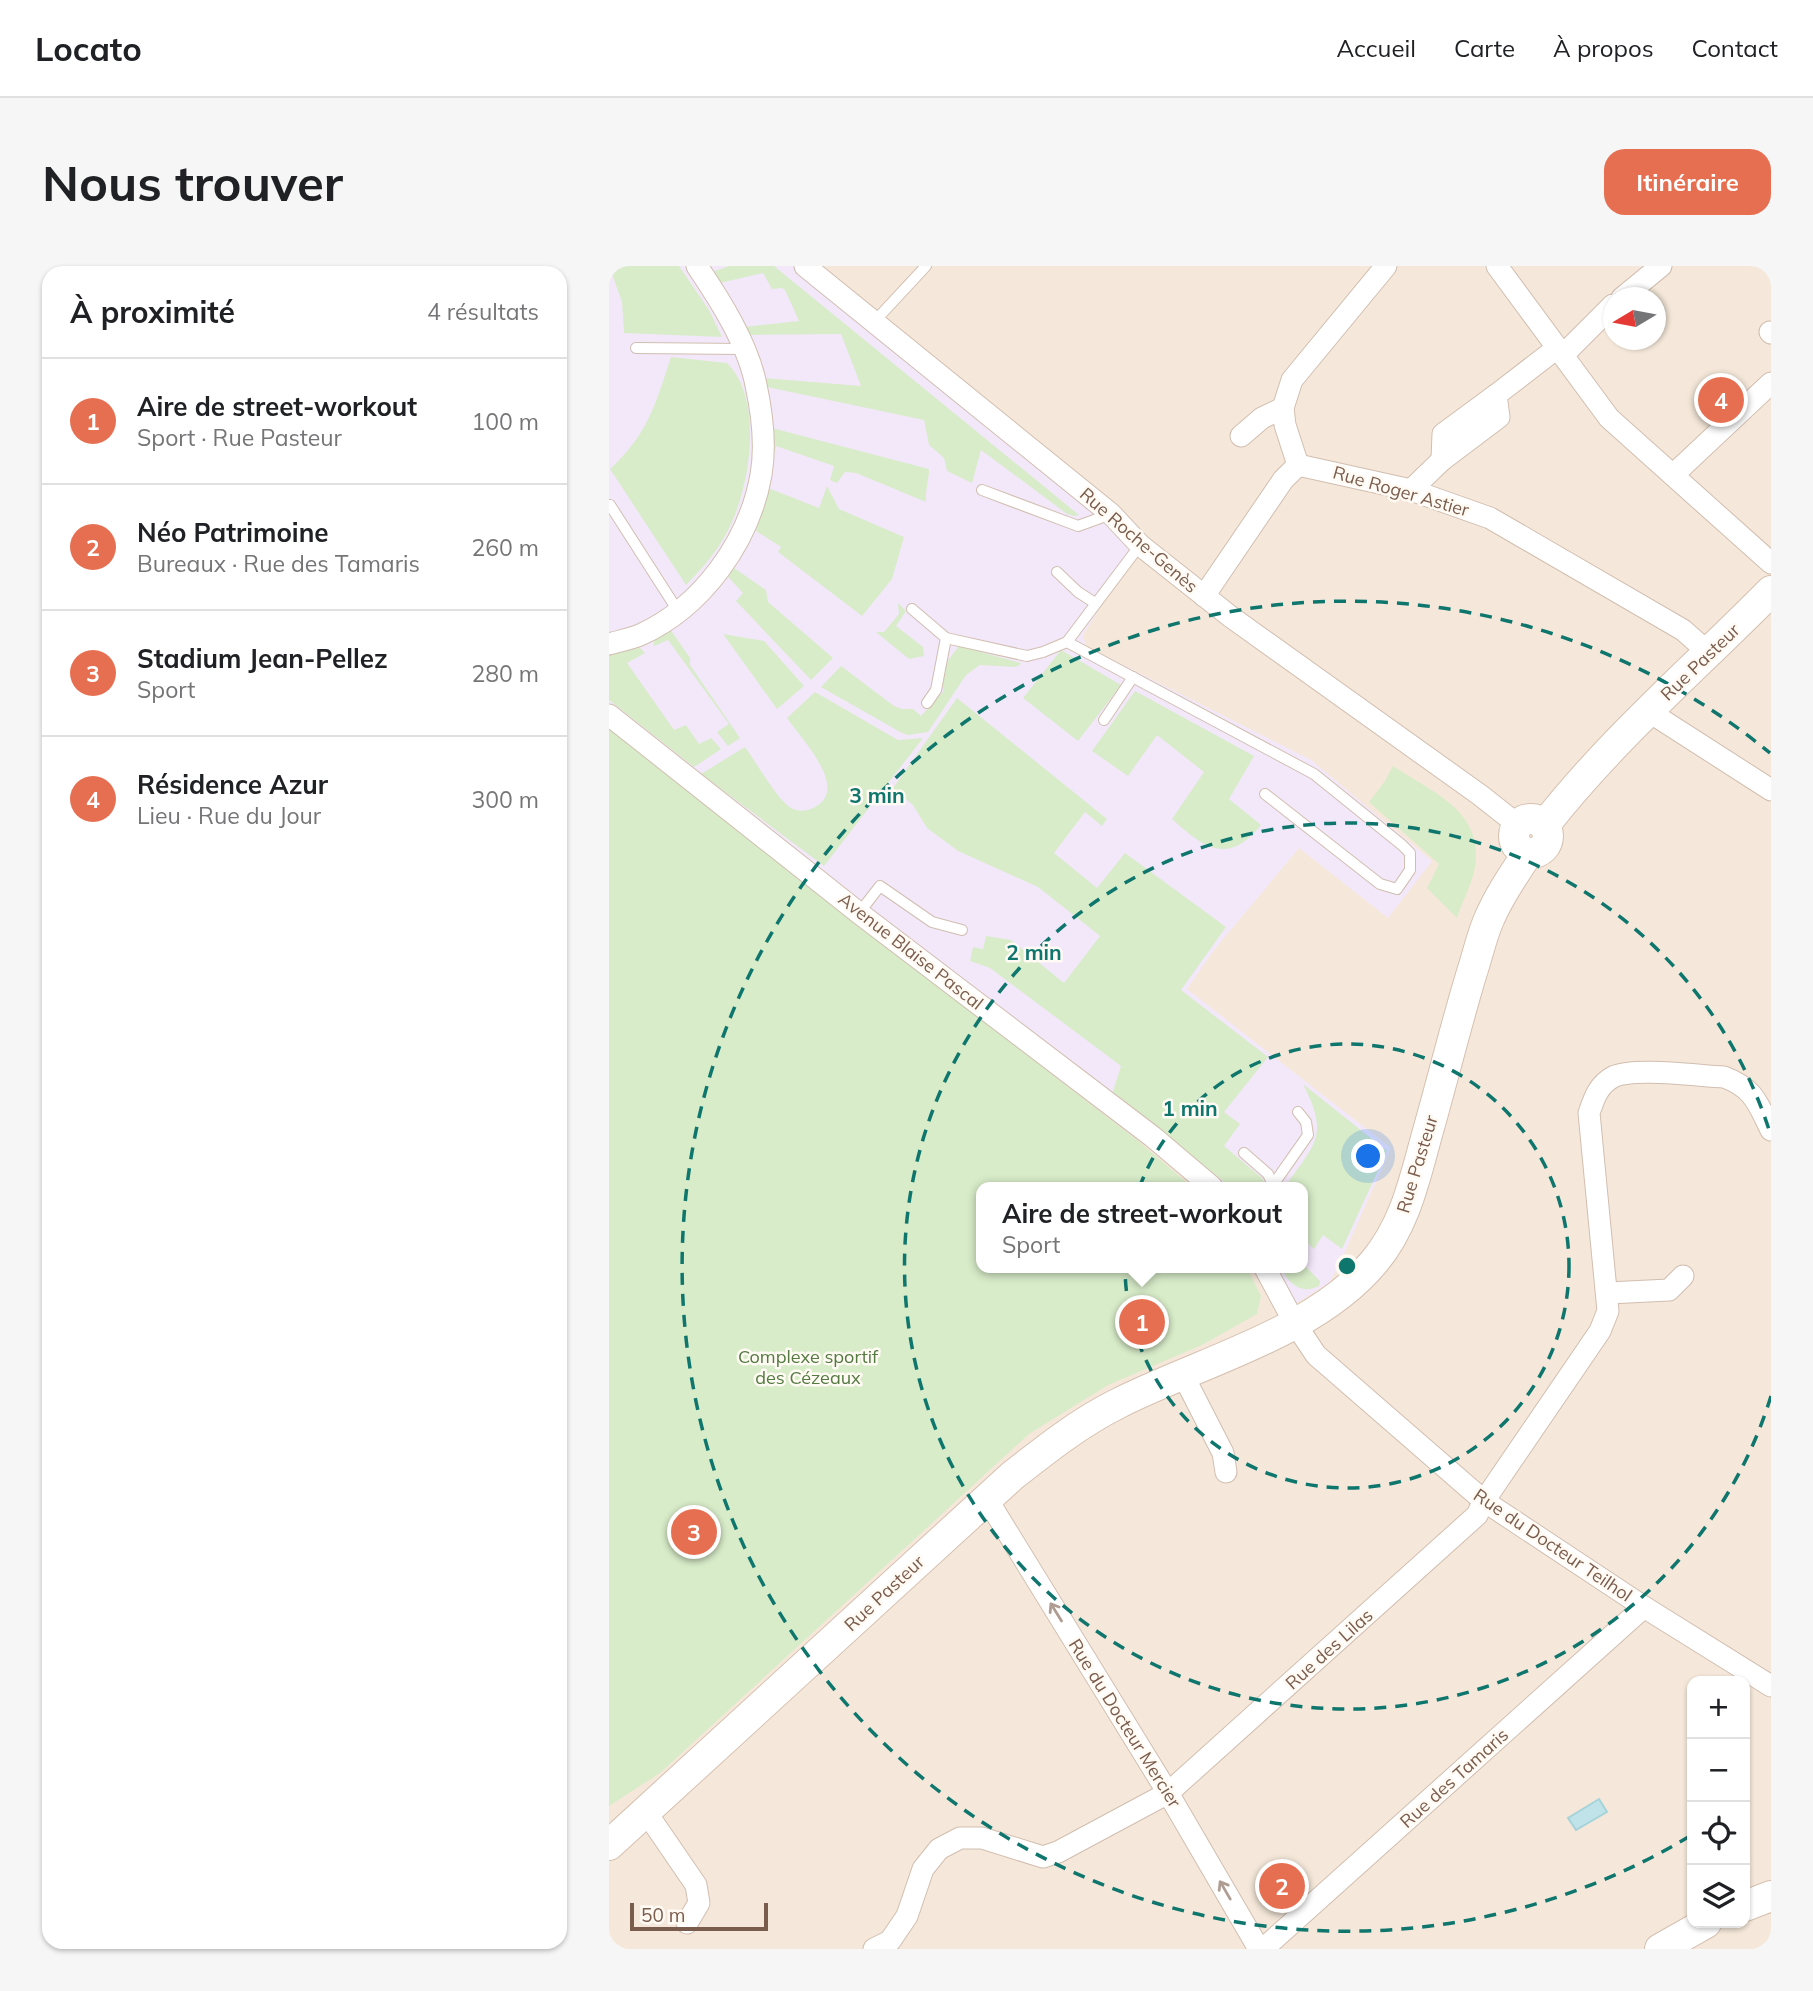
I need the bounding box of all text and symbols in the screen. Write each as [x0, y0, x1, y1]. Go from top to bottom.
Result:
text: Locato [35, 28, 142, 69]
text: Accueil [1337, 33, 1416, 63]
text: Carte [1454, 33, 1515, 63]
text: À propos [1553, 33, 1654, 63]
text: Contact [1692, 33, 1778, 63]
button: Itinéraire [1604, 149, 1771, 215]
text: Nous trouver [42, 152, 343, 213]
north arrow [1603, 287, 1666, 350]
text: À proximité [70, 293, 235, 331]
text: 4 résultats [427, 297, 539, 326]
pin: 4 [1698, 374, 1744, 426]
text: Aire de street-workout [137, 390, 417, 423]
text: 1 [86, 407, 100, 436]
text: 100 m [471, 407, 539, 436]
text: Sport · Rue Pasteur [137, 423, 342, 452]
street label: Rue Roger Astier [1330, 461, 1472, 522]
street label: Rue Roche-Genès [1075, 482, 1203, 598]
text: Néo Patrimoine [137, 516, 329, 549]
text: 2 [86, 533, 100, 562]
text: 260 m [471, 533, 539, 562]
text: Bureaux · Rue des Tamaris [137, 549, 420, 578]
street label: Rue Pasteur [1656, 618, 1745, 705]
text: Stadium Jean-Pellez [137, 642, 388, 675]
text: 3 [86, 659, 100, 688]
text: 280 m [471, 659, 539, 688]
text: Sport [137, 675, 195, 704]
text: Résidence Azur [137, 768, 328, 801]
text: 3 min [849, 782, 905, 808]
text: 4 [86, 785, 100, 814]
text: 300 m [471, 785, 539, 814]
text: Lieu · Rue du Jour [137, 801, 321, 830]
street label: Avenue Blaise Pascal [834, 887, 988, 1015]
text: 2 min [1006, 939, 1062, 965]
text: 1 min [1162, 1095, 1218, 1121]
street label: Rue Pasteur [1391, 1112, 1443, 1216]
your location [1351, 1139, 1385, 1173]
popup [976, 1182, 1308, 1273]
text: Aire de street-workout [1002, 1197, 1282, 1230]
text: Sport [1002, 1230, 1060, 1259]
centre of rings [1335, 1254, 1359, 1278]
pin: 1 [1119, 1296, 1165, 1348]
park label: Complexe sportif des Cézeaux [738, 1345, 879, 1389]
street label: Rue du Docteur Teilhol [1469, 1483, 1637, 1607]
pin: 3 [671, 1506, 717, 1558]
street label: Rue Pasteur [839, 1550, 929, 1636]
one-way arrow [1049, 1602, 1063, 1622]
street label: Rue des Lilas [1281, 1604, 1377, 1694]
street label: Rue du Docteur Mercier [1064, 1634, 1187, 1812]
map controls [1687, 1676, 1750, 1928]
button: + [1687, 1676, 1750, 1739]
street label: Rue des Tamaris [1395, 1723, 1513, 1833]
button: − [1687, 1739, 1750, 1802]
button: locate [1687, 1802, 1750, 1865]
pin: 2 [1259, 1860, 1305, 1912]
button: layers [1687, 1865, 1750, 1928]
one-way arrow [1218, 1880, 1231, 1901]
scale bar [630, 1900, 768, 1932]
text: 50 m [641, 1903, 685, 1927]

